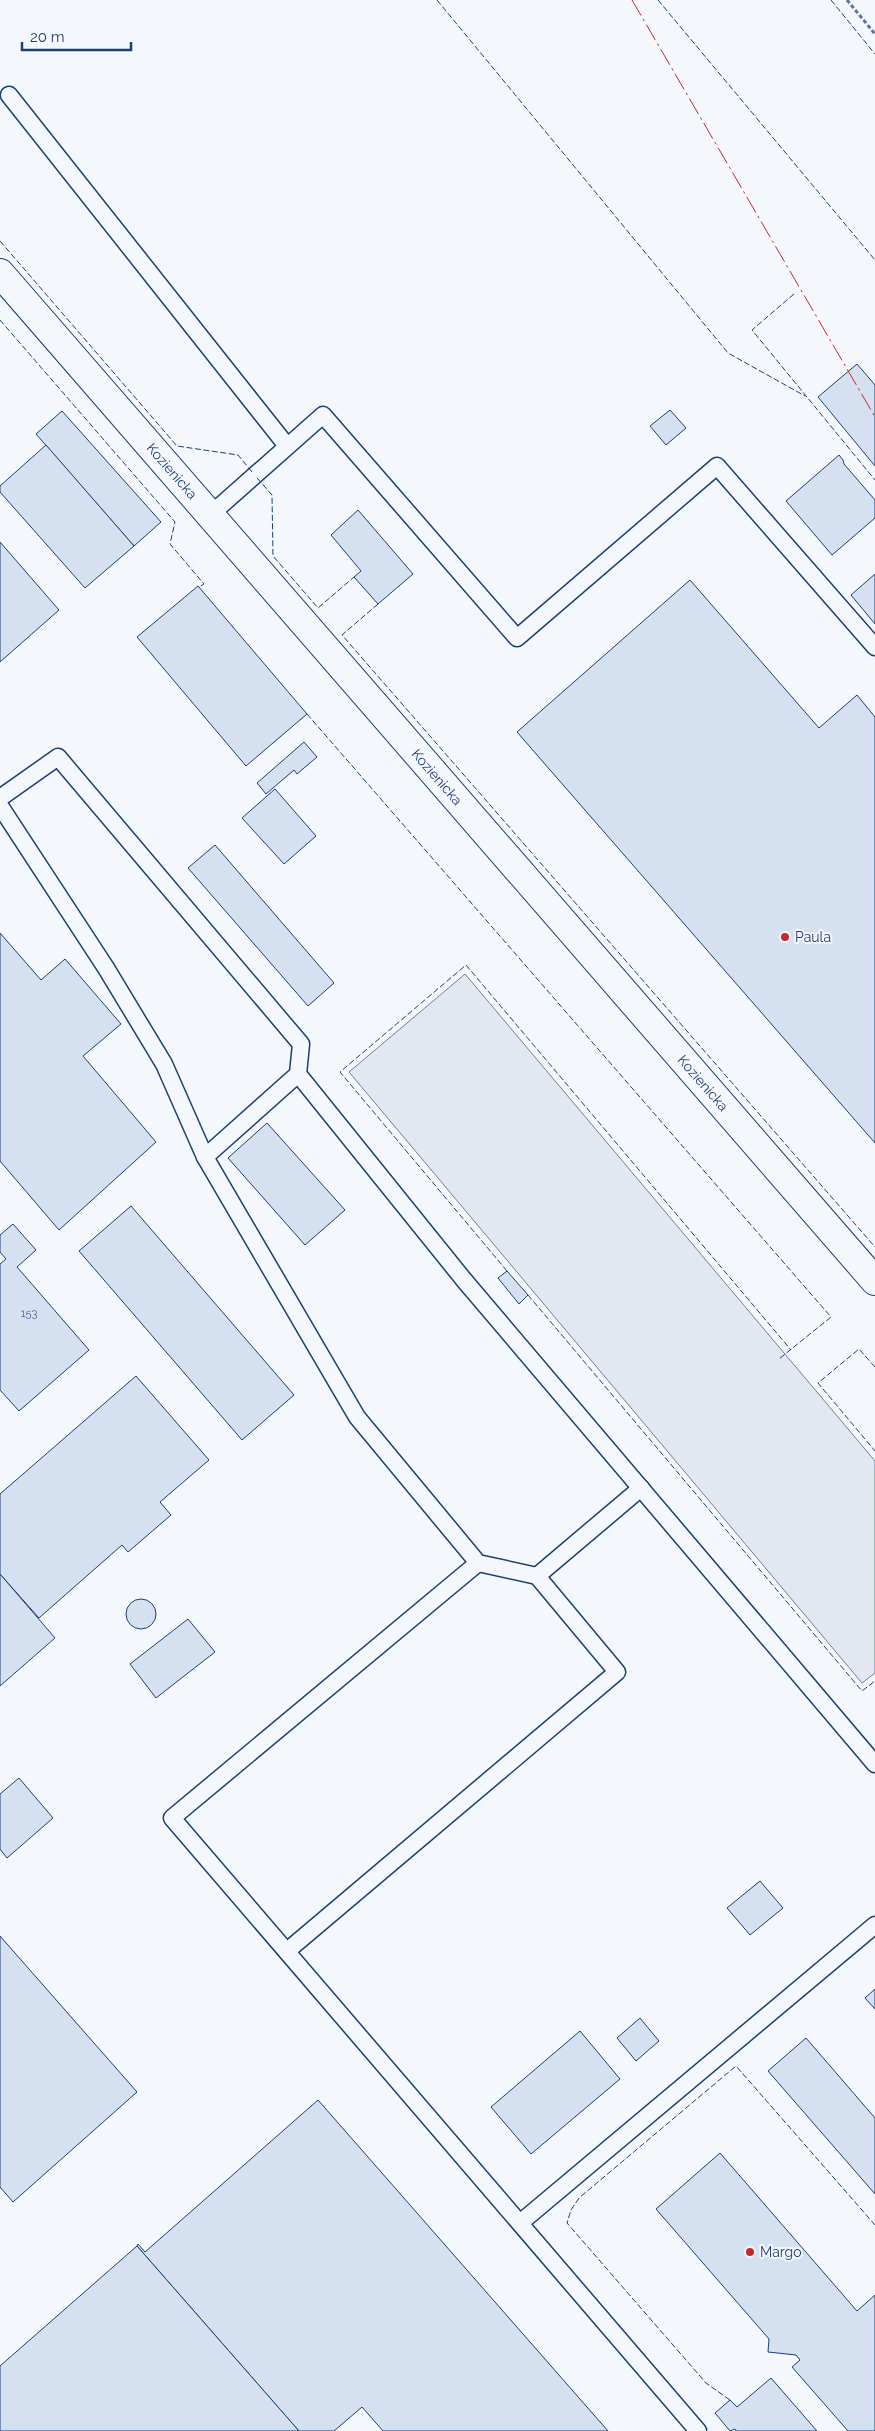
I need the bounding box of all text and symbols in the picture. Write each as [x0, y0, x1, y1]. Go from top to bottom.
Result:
scale bar [22, 20, 131, 52]
text: 20 m [30, 28, 65, 46]
street label: Kozienicka [143, 440, 201, 502]
street label: Kozienicka [408, 746, 466, 808]
place label: Paula [795, 929, 831, 945]
marker: Paula [779, 931, 791, 943]
street label: Kozienicka [674, 1052, 732, 1114]
house number: 153 [21, 1307, 37, 1320]
place label: Margo [760, 2244, 802, 2260]
marker: Margo [744, 2246, 756, 2258]

